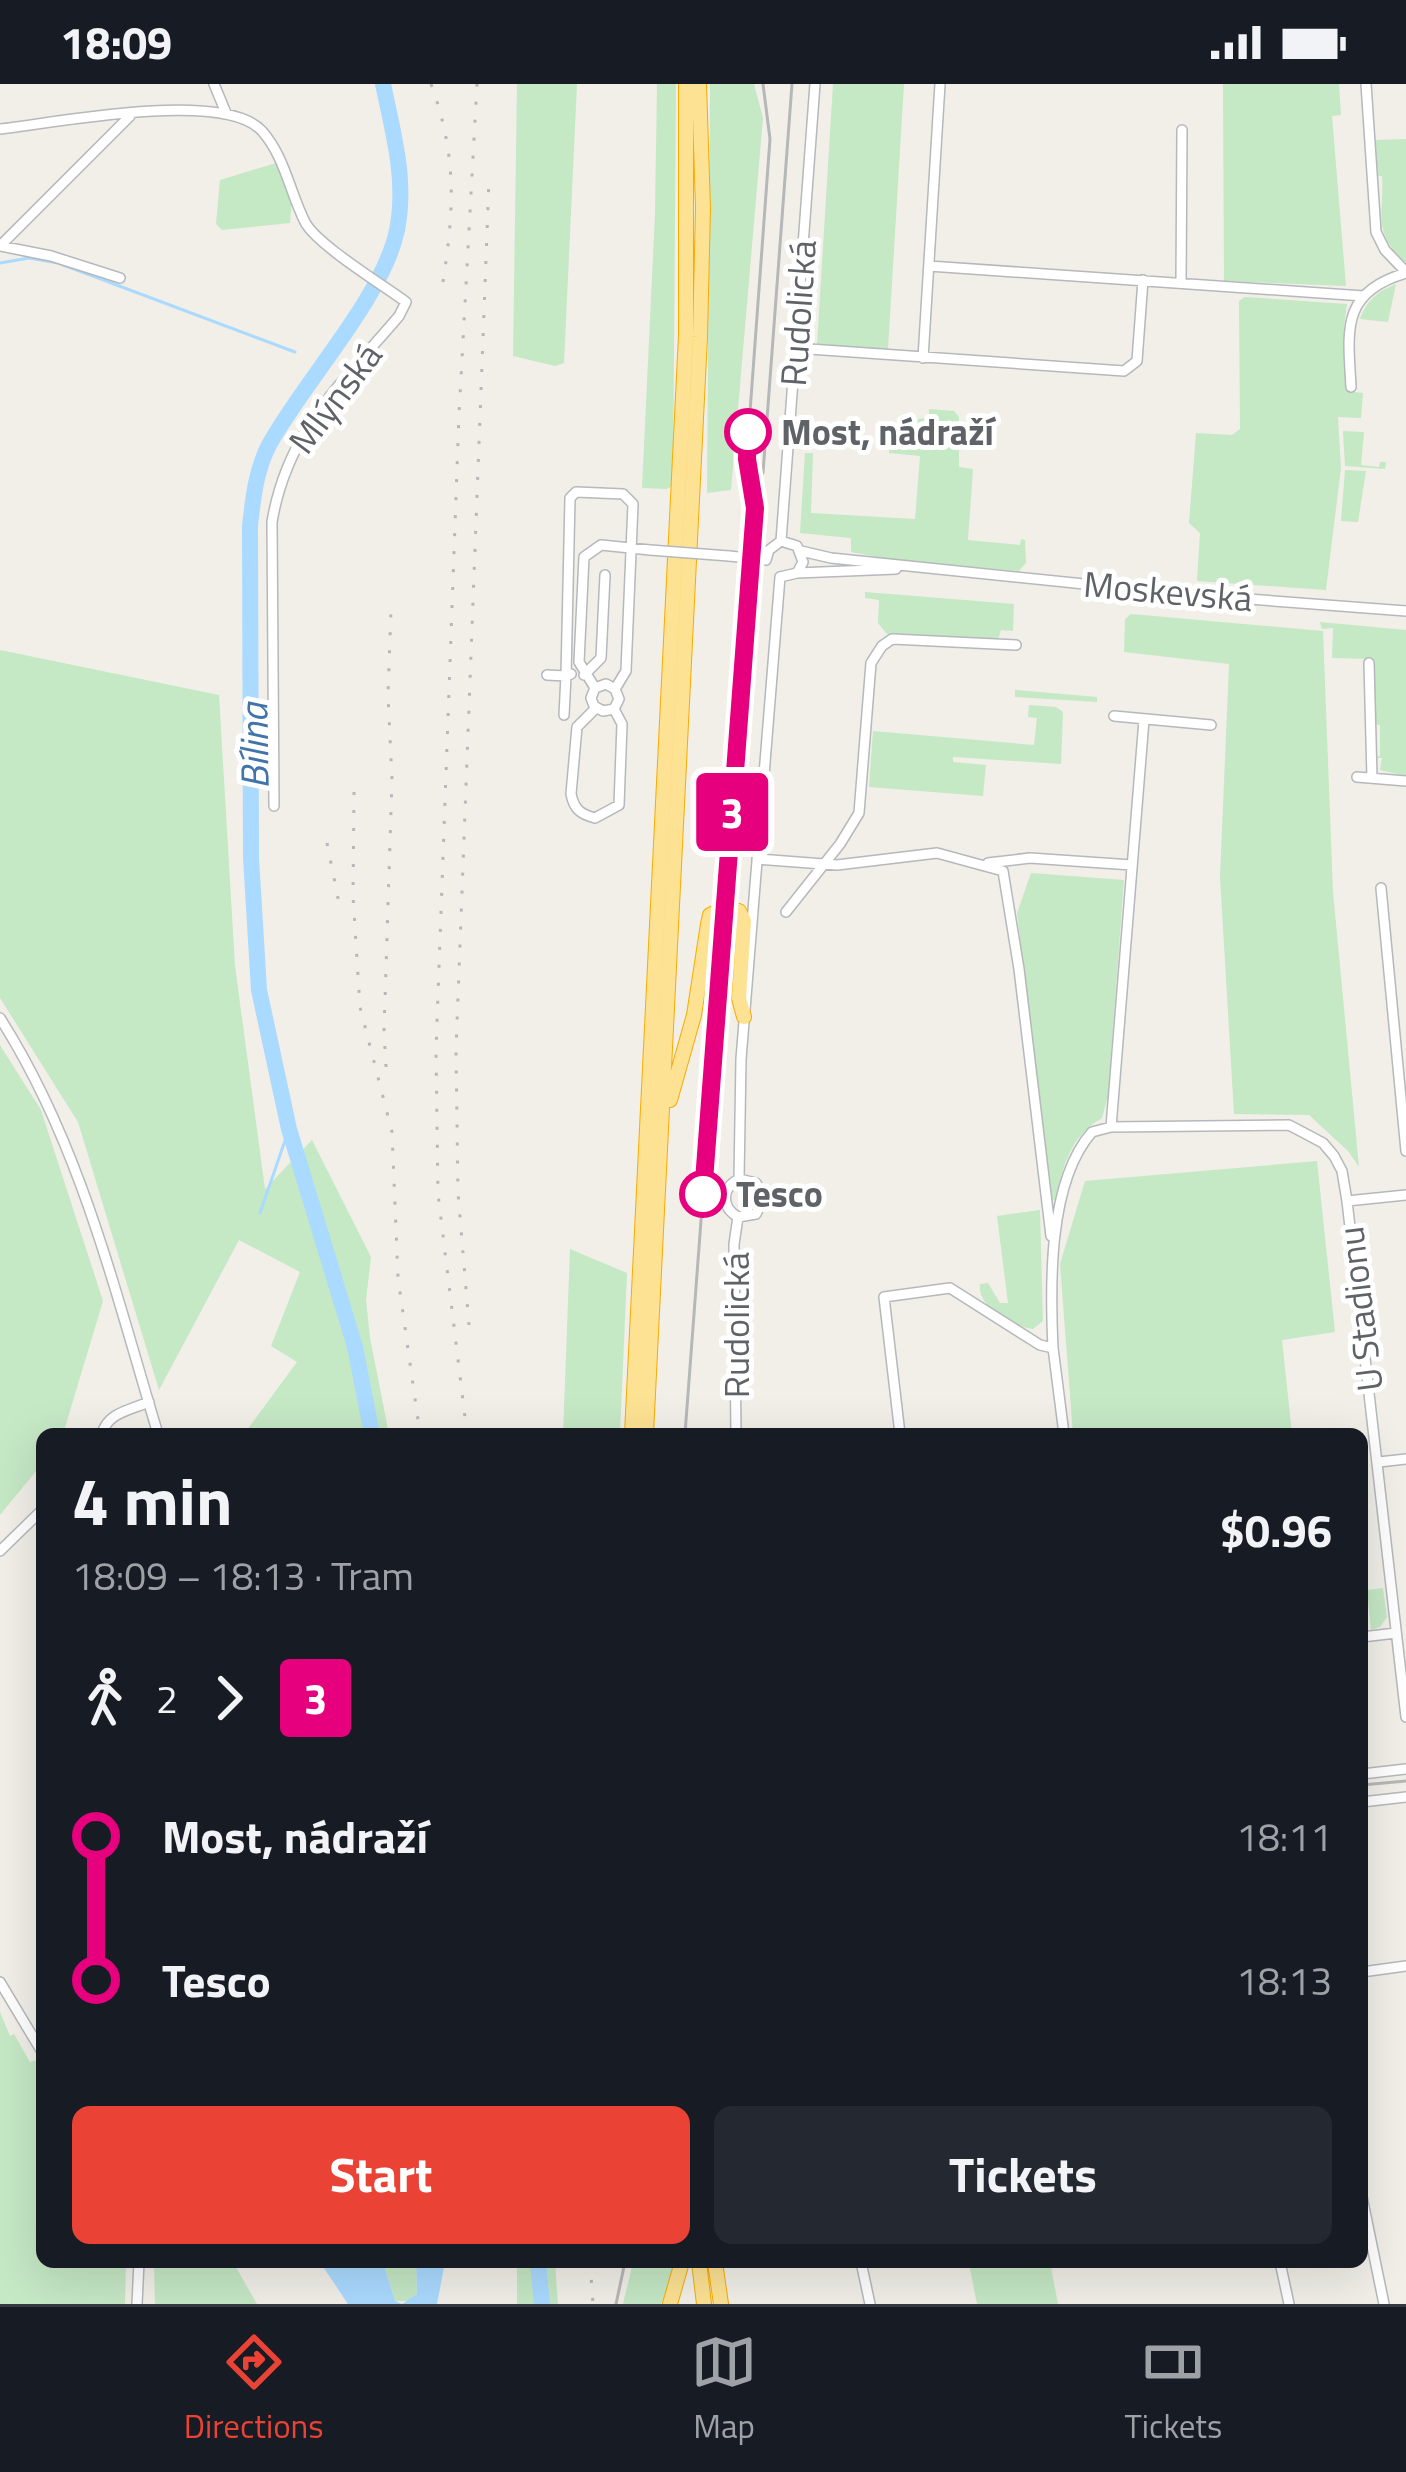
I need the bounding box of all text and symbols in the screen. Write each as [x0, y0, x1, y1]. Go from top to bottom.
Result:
text: 18:09 [60, 8, 172, 76]
street label: Rudolická [765, 238, 830, 388]
street label: Mlýnská [274, 330, 395, 465]
place label: Most, nádraží [781, 404, 997, 459]
marker: Most, nádraží [726, 410, 770, 454]
street label: Moskevská [1081, 556, 1255, 625]
water label: Bílina [223, 700, 284, 790]
line badge: 3 [693, 773, 771, 851]
text: 3 [720, 780, 744, 844]
place label: Tesco [736, 1166, 823, 1221]
marker: Tesco [681, 1172, 725, 1216]
street label: U Stadionu [1322, 1224, 1397, 1394]
street label: Rudolická [708, 1252, 763, 1398]
text: 4 min [72, 1450, 232, 1551]
text: $0.96 [1220, 1496, 1332, 1564]
text: 18:09 – 18:13 · Tram [72, 1546, 414, 1605]
icon: walk [72, 1665, 138, 1731]
icon: forward [196, 1665, 262, 1731]
text: 3 [304, 1666, 327, 1730]
text: 2 [156, 1669, 178, 1728]
text: Most, nádraží [162, 1802, 428, 1870]
text: 18:11 [1236, 1807, 1332, 1866]
text: Tesco [162, 1946, 271, 2014]
text: 18:13 [1236, 1951, 1332, 2010]
button: Start [72, 2106, 690, 2244]
button: Tickets [714, 2106, 1332, 2244]
tab: Directions [184, 2329, 324, 2451]
tab: Map [691, 2329, 757, 2451]
tab: Tickets [1124, 2329, 1222, 2451]

